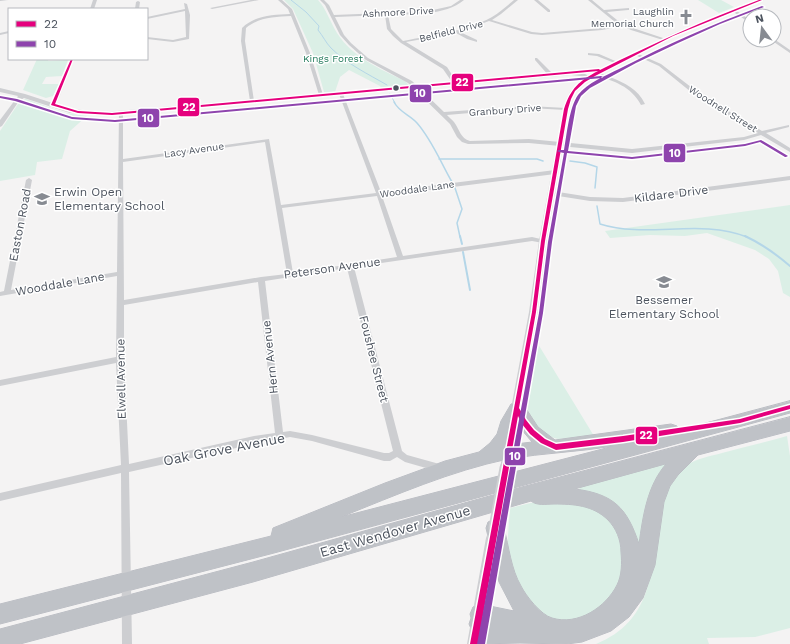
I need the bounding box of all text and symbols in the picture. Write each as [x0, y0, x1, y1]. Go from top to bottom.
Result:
street label: Ashmore Drive [362, 5, 434, 19]
place label: Laughlin Memorial Church [591, 6, 674, 29]
legend [8, 8, 148, 60]
church icon: Laughlin Memorial Church [677, 8, 695, 26]
north arrow [742, 8, 782, 48]
text: N [754, 11, 765, 26]
text: 22 [44, 17, 58, 31]
street label: Belfield Drive [418, 18, 484, 44]
text: 10 [44, 37, 56, 51]
park label: Kings Forest [303, 53, 364, 64]
line badge: 22 [451, 73, 474, 92]
text: 22 [455, 76, 469, 89]
unlabelled marker [391, 83, 401, 93]
street label: Woodnell Street [687, 83, 760, 135]
line badge: 10 [409, 84, 432, 103]
text: 10 [414, 87, 426, 100]
line badge: 22 [177, 97, 200, 117]
text: 22 [182, 101, 196, 114]
street label: Granbury Drive [468, 102, 542, 118]
line badge: 10 [137, 108, 160, 128]
text: 10 [142, 112, 154, 125]
street label: Lacy Avenue [163, 140, 225, 160]
line badge: 10 [663, 143, 686, 163]
text: 10 [669, 147, 681, 160]
street label: Wooddale Lane [379, 178, 455, 200]
street label: Kildare Drive [633, 182, 709, 205]
place label: Erwin Open Elementary School [54, 185, 165, 213]
street label: Easton Road [6, 187, 34, 263]
school or university icon: Erwin Open Elementary School [33, 190, 51, 208]
street label: Peterson Avenue [283, 254, 381, 282]
street label: Wooddale Lane [14, 269, 106, 299]
school or university icon: Bessemer Elementary School [655, 273, 673, 291]
place label: Bessemer Elementary School [609, 293, 720, 321]
street label: Foushee Street [356, 314, 392, 404]
street label: Hern Avenue [259, 319, 281, 395]
street label: Elwell Avenue [113, 338, 129, 420]
line badge: 22 [635, 426, 658, 445]
street label: Oak Grove Avenue [162, 429, 286, 469]
text: 22 [639, 429, 653, 442]
line badge: 10 [504, 447, 526, 466]
text: 10 [509, 450, 521, 463]
street label: East Wendover Avenue [318, 502, 472, 560]

